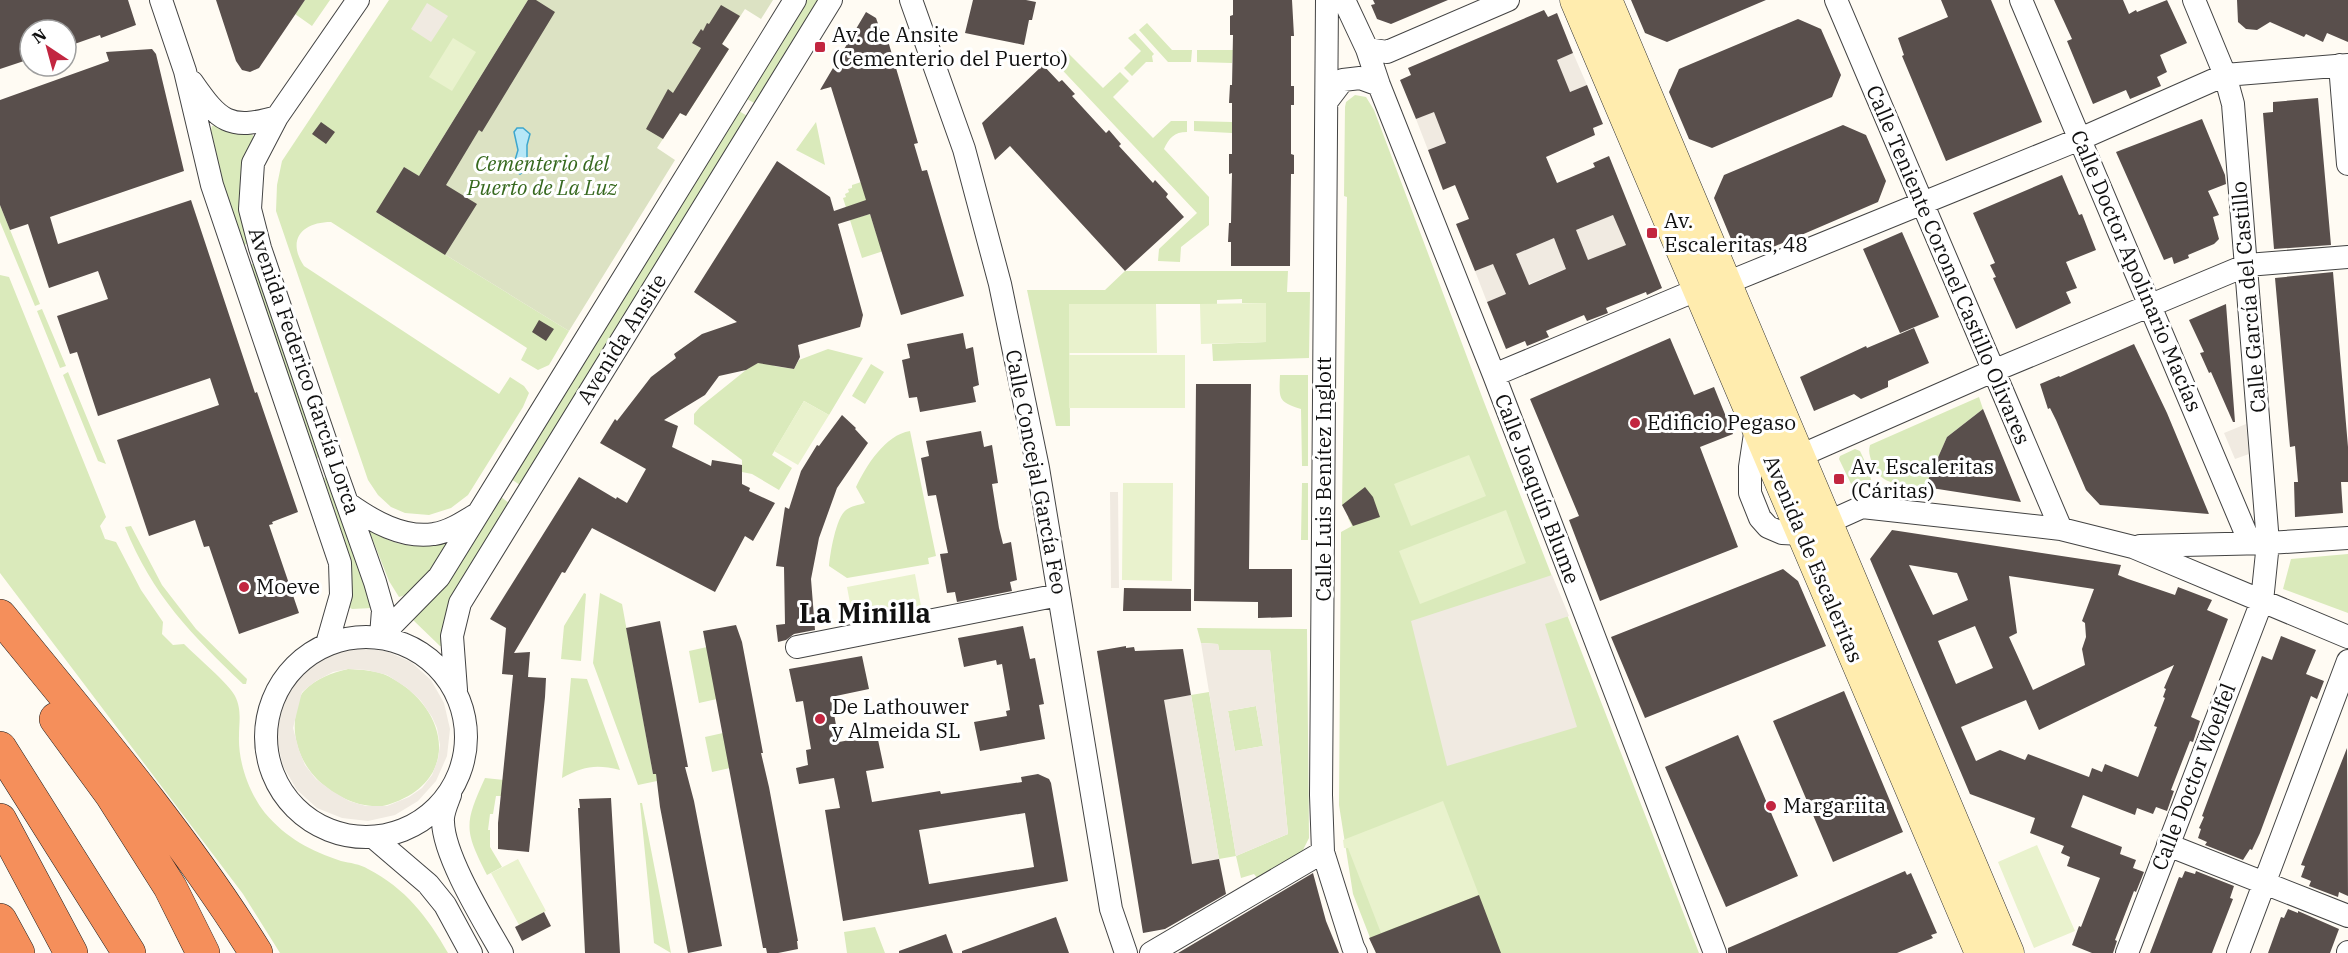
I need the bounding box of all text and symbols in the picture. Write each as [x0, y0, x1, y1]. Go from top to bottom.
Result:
north arrow [18, 18, 78, 78]
place label: Av. de Ansite (Cementerio del Puerto) [832, 20, 1068, 72]
text: N [28, 24, 50, 48]
marker: Av. de Ansite (Cementerio del Puerto) [813, 40, 827, 54]
street label: Calle Teniente Coronel Castillo Olivares [1860, 81, 2038, 448]
street label: Calle Doctor Apolinario Macías [2065, 126, 2209, 416]
park label: Cementerio del Puerto de La Luz [466, 149, 617, 201]
street label: Calle García del Castillo [2224, 180, 2272, 414]
place label: Av. Escaleritas, 48 [1664, 206, 1808, 258]
street label: Avenida Federico García Lorca [243, 223, 367, 518]
marker: Av. Escaleritas, 48 [1645, 226, 1659, 240]
street label: Avenida Ansite [570, 268, 672, 409]
street label: Calle Concejal García Feo [1000, 347, 1074, 596]
street label: Calle Luis Benítez Inglott [1309, 357, 1337, 601]
street label: Calle Joaquín Blume [1489, 390, 1587, 588]
place label: Edificio Pegaso [1647, 408, 1796, 436]
marker: Edificio Pegaso [1628, 416, 1642, 430]
street label: Avenida de Escaleritas [1758, 451, 1870, 667]
place label: Av. Escaleritas (Cáritas) [1851, 452, 1994, 504]
marker: Av. Escaleritas (Cáritas) [1832, 472, 1846, 486]
place label: Moeve [256, 572, 320, 600]
marker: Moeve [237, 580, 251, 594]
district label: La Minilla [799, 595, 931, 630]
street label: Calle Doctor Woelfel [2144, 679, 2242, 874]
place label: De Lathouwer y Almeida SL [832, 692, 969, 744]
marker: De Lathouwer y Almeida SL [813, 712, 827, 726]
place label: Margariita [1783, 791, 1886, 819]
marker: Margariita [1764, 799, 1778, 813]

